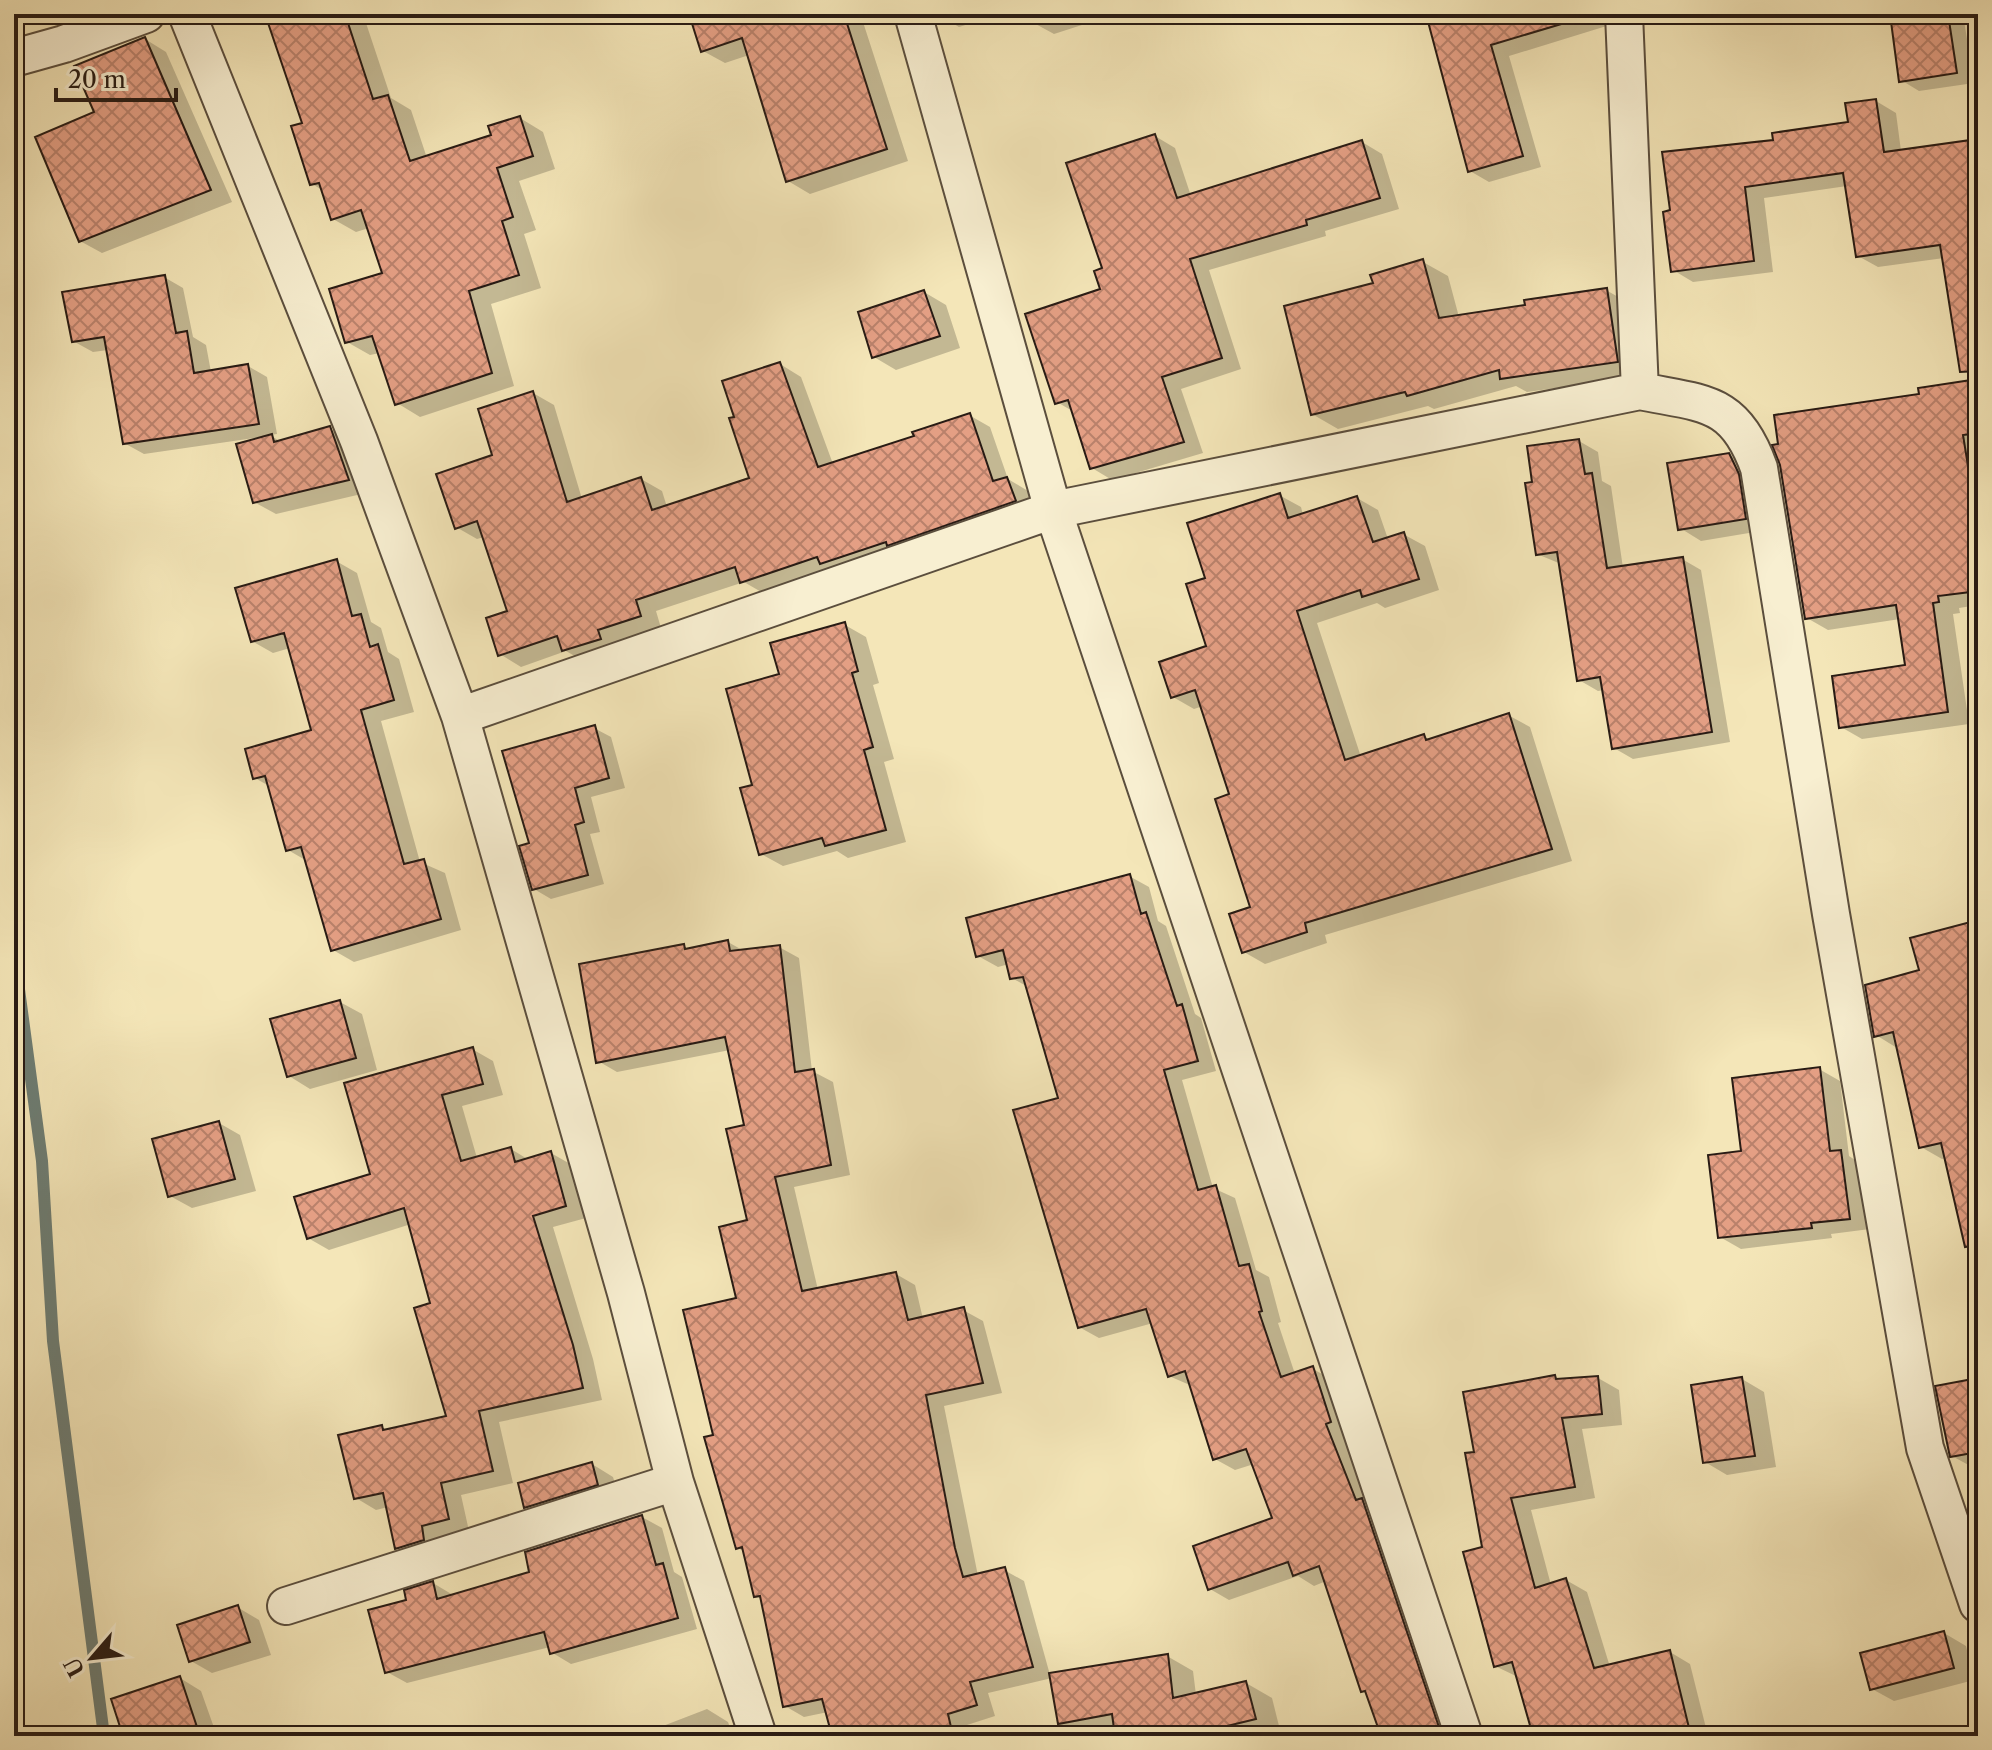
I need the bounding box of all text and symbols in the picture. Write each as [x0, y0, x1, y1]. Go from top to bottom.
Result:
scale bar [56, 52, 176, 102]
text: 20 m [68, 65, 126, 94]
north arrow [52, 1618, 132, 1698]
text: U [59, 1653, 91, 1681]

